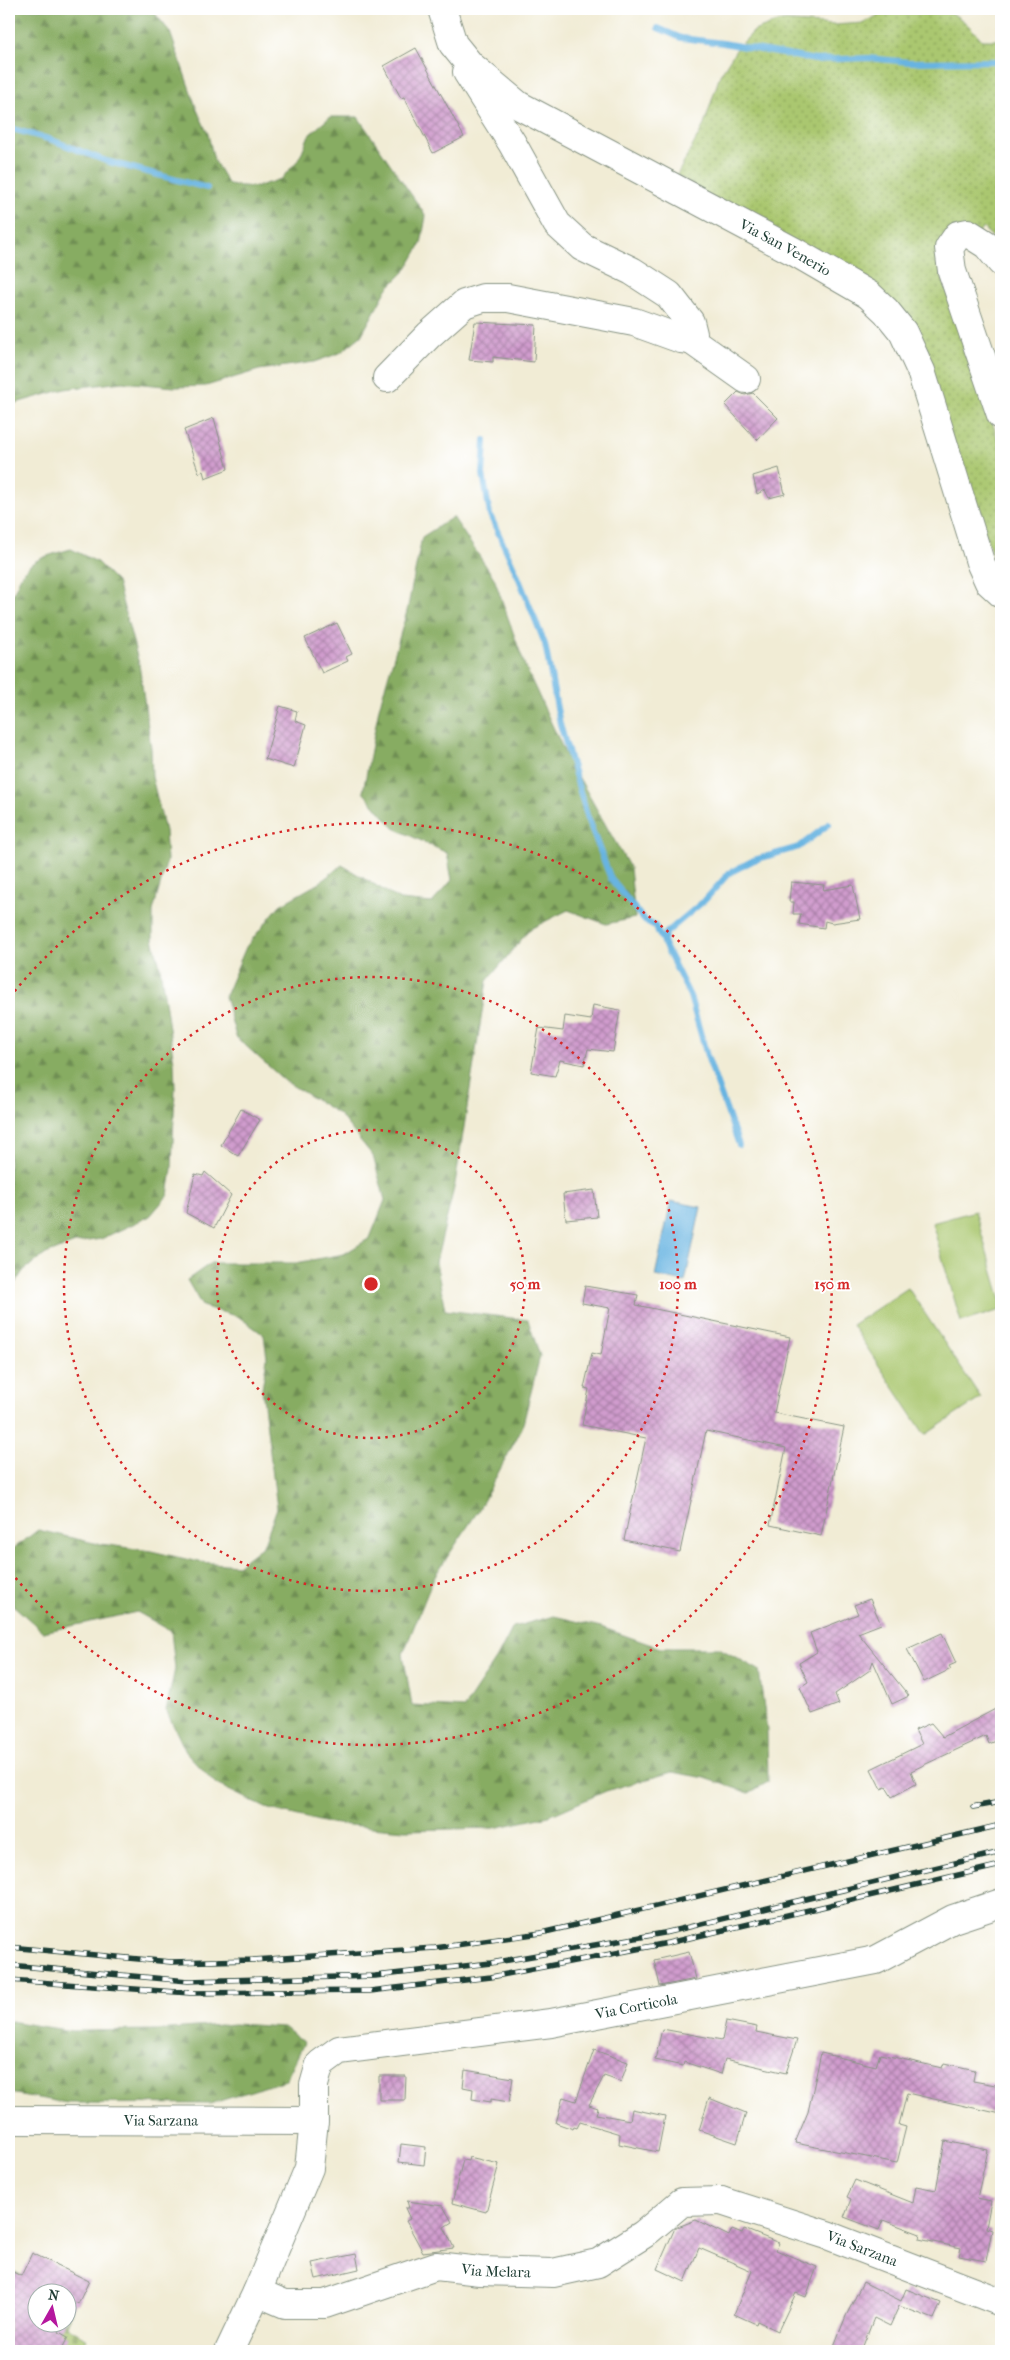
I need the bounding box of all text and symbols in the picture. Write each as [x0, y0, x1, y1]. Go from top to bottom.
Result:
street label: Via San Venerio [735, 215, 834, 280]
centre of rings [362, 1275, 380, 1293]
text: 50 m [510, 1275, 541, 1293]
text: 100 m [659, 1275, 697, 1293]
text: 150 m [814, 1275, 850, 1293]
street label: Via Corticola [593, 1990, 680, 2023]
street label: Via Sarzana [123, 2111, 199, 2130]
street label: Via Sarzana [823, 2226, 901, 2271]
street label: Via Melara [459, 2260, 532, 2281]
north arrow [28, 2282, 78, 2332]
text: N [47, 2286, 61, 2305]

